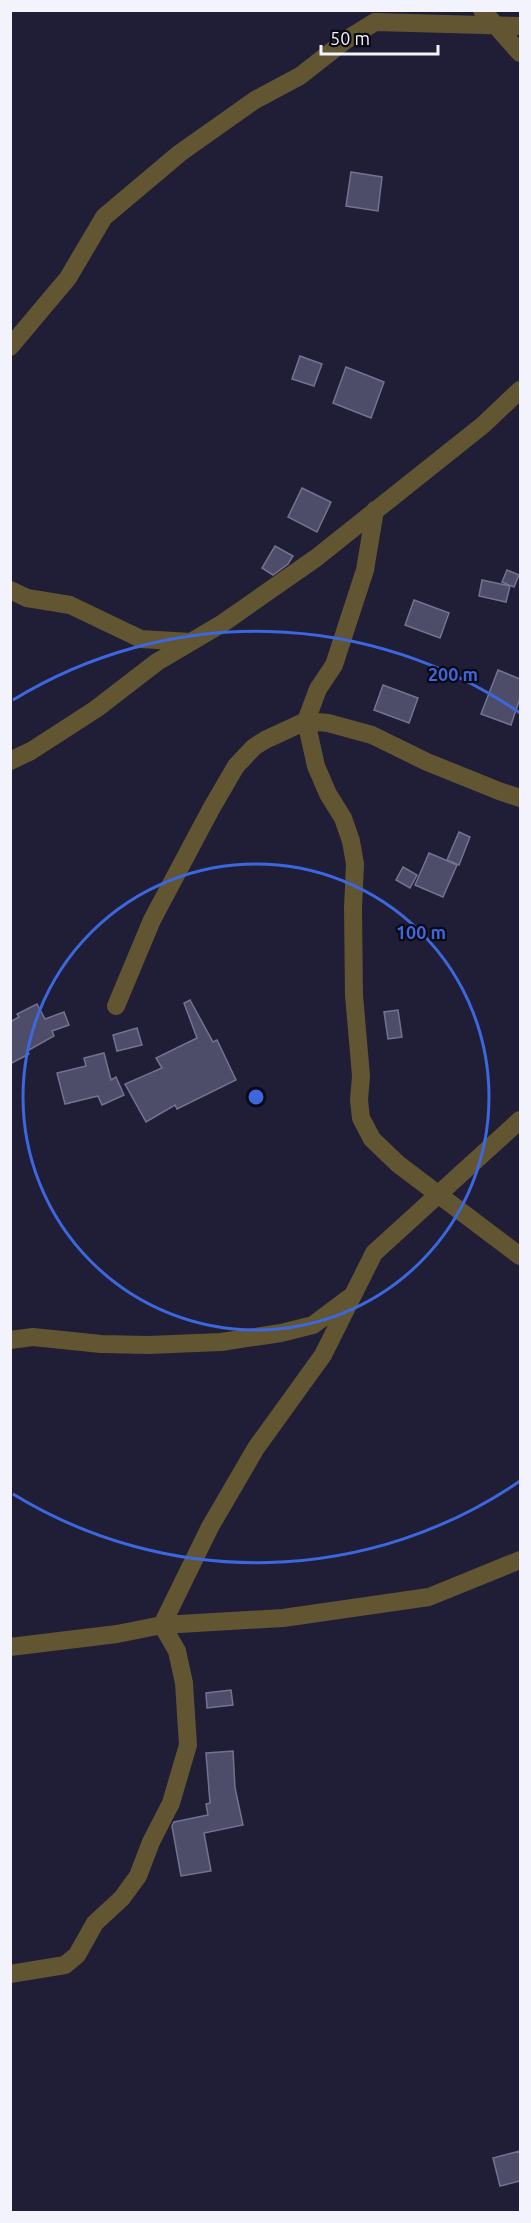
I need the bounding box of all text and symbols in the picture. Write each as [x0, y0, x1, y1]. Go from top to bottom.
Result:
scale bar [321, 18, 438, 56]
text: 50 m [330, 28, 370, 48]
text: 200 m [428, 664, 478, 684]
text: 100 m [396, 922, 446, 942]
centre of rings [246, 1087, 266, 1107]

